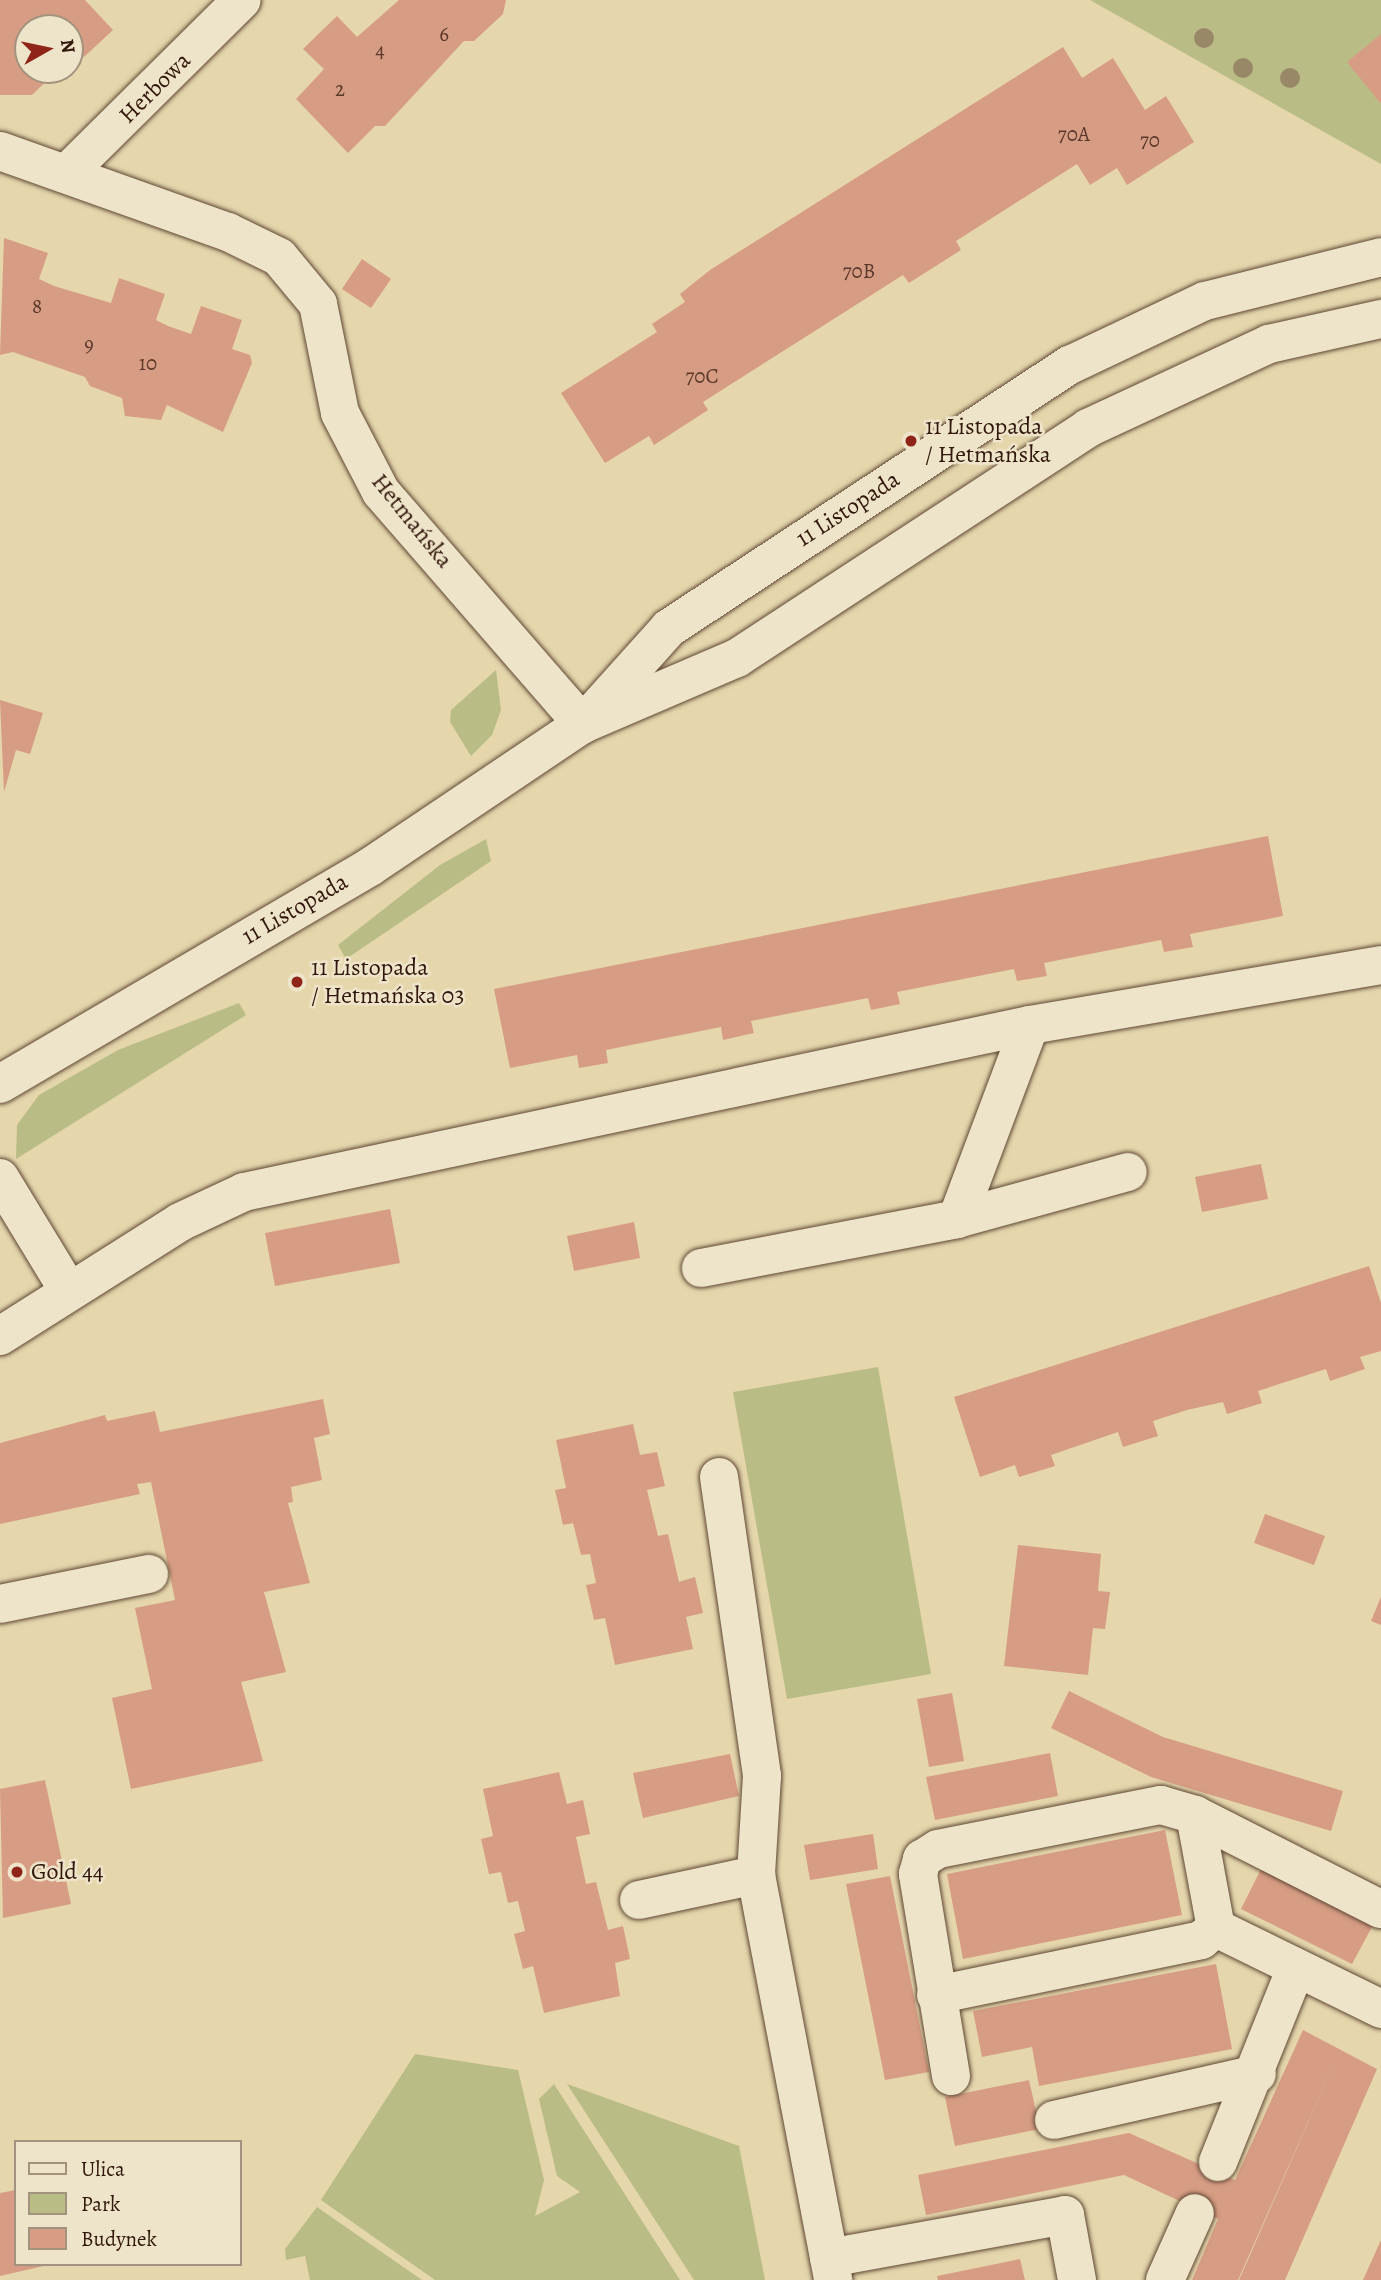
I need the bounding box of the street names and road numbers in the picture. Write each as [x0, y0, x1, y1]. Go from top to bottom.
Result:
street label: Herbowa [113, 46, 197, 130]
street label: 11 Listopada [791, 465, 905, 553]
street label: Hetmańska [365, 468, 459, 574]
street label: 11 Listopada [237, 867, 353, 951]

